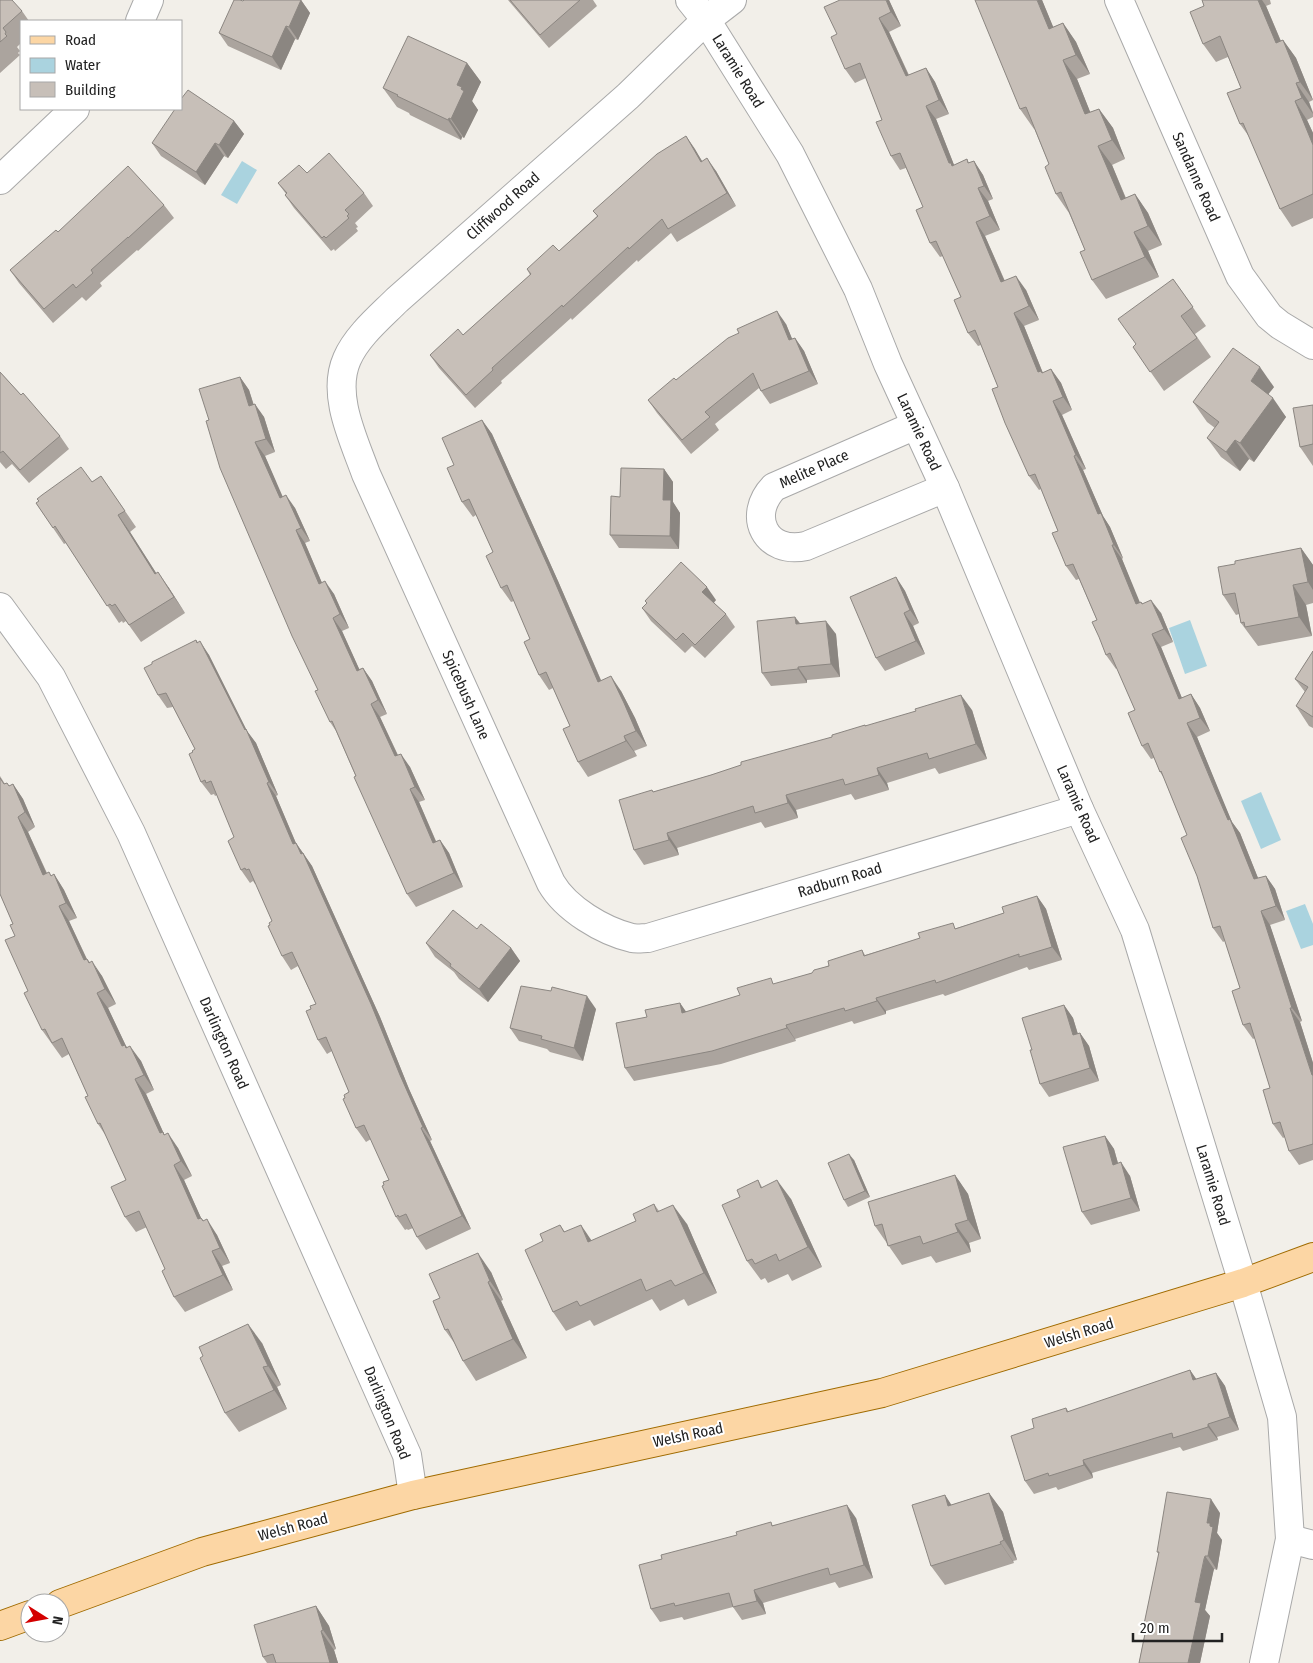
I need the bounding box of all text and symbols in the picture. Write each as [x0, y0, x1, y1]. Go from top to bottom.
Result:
legend [20, 20, 182, 110]
text: Road [65, 31, 96, 49]
street label: Laramie Road [708, 31, 768, 111]
text: Water [65, 56, 101, 74]
text: Building [65, 81, 116, 99]
street label: Sandanne Road [1168, 130, 1224, 224]
street label: Cliffwood Road [463, 168, 543, 244]
street label: Laramie Road [893, 390, 945, 474]
street label: Melite Place [777, 446, 851, 492]
street label: Spicebush Lane [438, 648, 494, 742]
street label: Laramie Road [1053, 762, 1103, 846]
street label: Radburn Road [796, 859, 884, 901]
street label: Darlington Road [196, 994, 252, 1092]
street label: Laramie Road [1192, 1143, 1234, 1227]
street label: Welsh Road [1042, 1314, 1116, 1352]
street label: Darlington Road [360, 1364, 414, 1462]
street label: Welsh Road [651, 1419, 725, 1451]
street label: Welsh Road [256, 1509, 330, 1545]
north arrow [20, 1593, 70, 1643]
scale bar [1133, 1610, 1222, 1642]
text: N [48, 1615, 66, 1626]
text: 20 m [1140, 1619, 1170, 1637]

